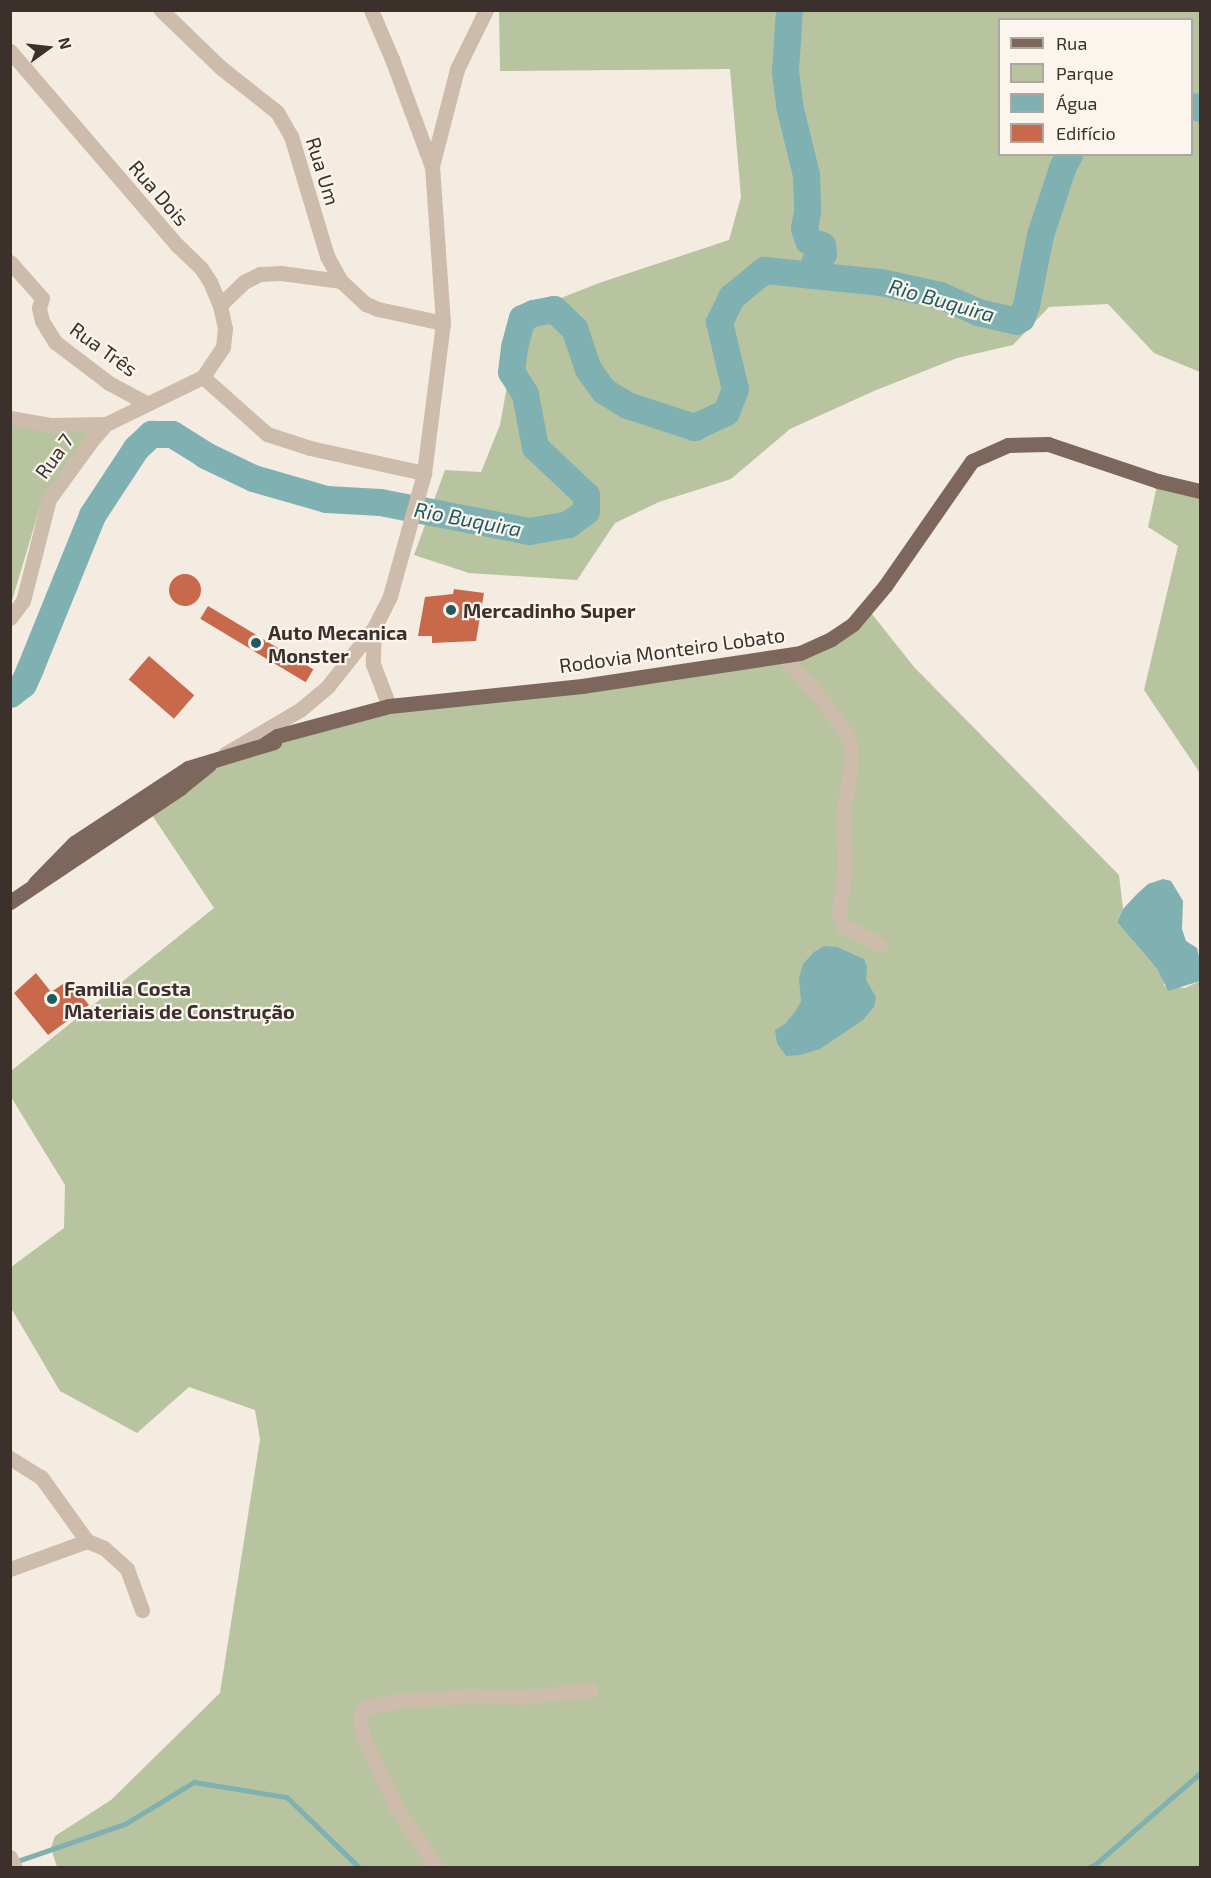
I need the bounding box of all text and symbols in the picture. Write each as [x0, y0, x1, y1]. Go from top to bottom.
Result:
north arrow [18, 18, 78, 78]
legend [998, 18, 1193, 156]
text: Rua [1056, 32, 1087, 54]
text: N [55, 35, 77, 51]
text: Parque [1056, 62, 1114, 84]
text: Água [1056, 92, 1097, 114]
text: Edifício [1056, 122, 1116, 144]
street label: Rua Um [301, 134, 345, 208]
street label: Rua Dois [124, 155, 194, 231]
water label: Rio Buquira [886, 273, 998, 327]
street label: Rua Três [66, 316, 142, 382]
street label: Rua 7 [30, 429, 78, 483]
water label: Rio Buquira [412, 496, 524, 542]
place label: Mercadinho Super [463, 598, 636, 622]
marker: Mercadinho Super [444, 603, 458, 617]
place label: Auto Mecanica Monster [268, 620, 408, 667]
street label: Rodovia Monteiro Lobato [558, 622, 786, 678]
marker: Auto Mecanica Monster [249, 636, 263, 650]
place label: Familia Costa Materiais de Construção [64, 976, 295, 1023]
marker: Familia Costa Materiais de Construção [45, 992, 59, 1006]

